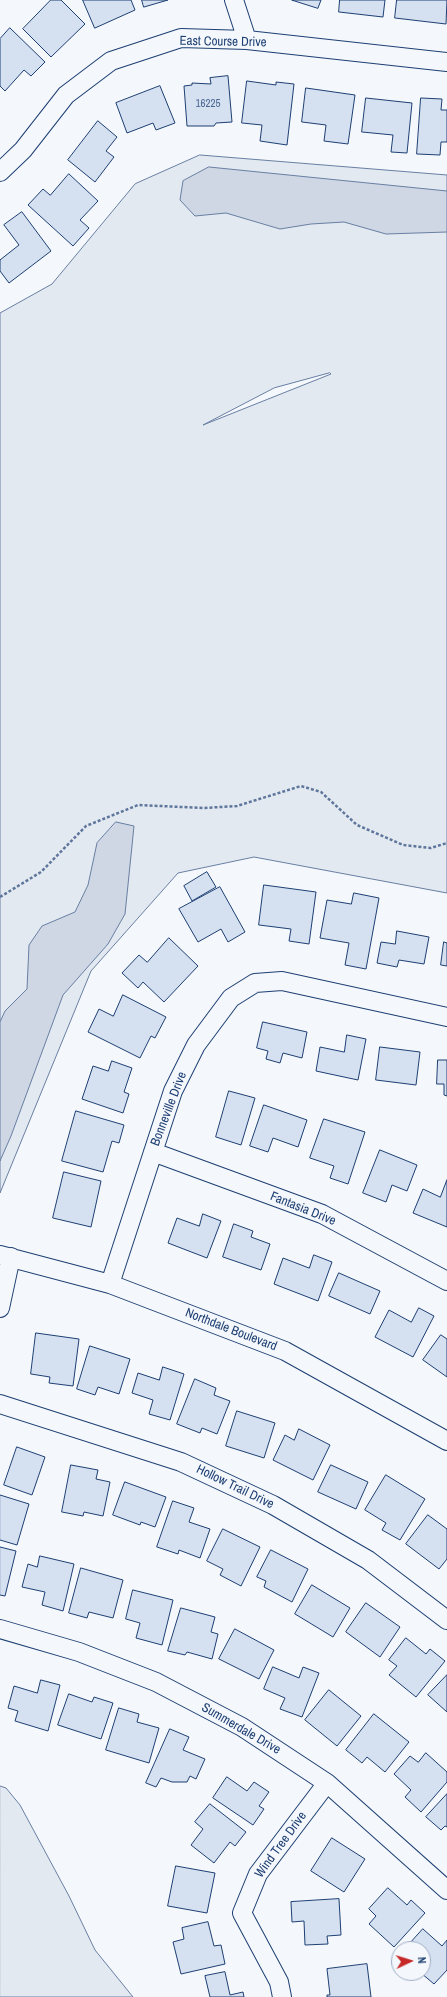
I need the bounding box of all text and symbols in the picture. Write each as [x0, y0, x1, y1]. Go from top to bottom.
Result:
street label: East Course Drive [179, 33, 267, 51]
house number: 16225 [195, 97, 221, 111]
street label: Bonneville Drive [148, 1070, 190, 1148]
street label: Fantasia Drive [268, 1189, 338, 1229]
street label: Northdale Boulevard [183, 1305, 279, 1355]
street label: Hollow Trail Drive [194, 1462, 276, 1512]
street label: Summerdale Drive [199, 1700, 283, 1758]
street label: Wind Tree Drive [252, 1809, 310, 1881]
north arrow [391, 1941, 431, 1981]
text: N [415, 1956, 429, 1964]

